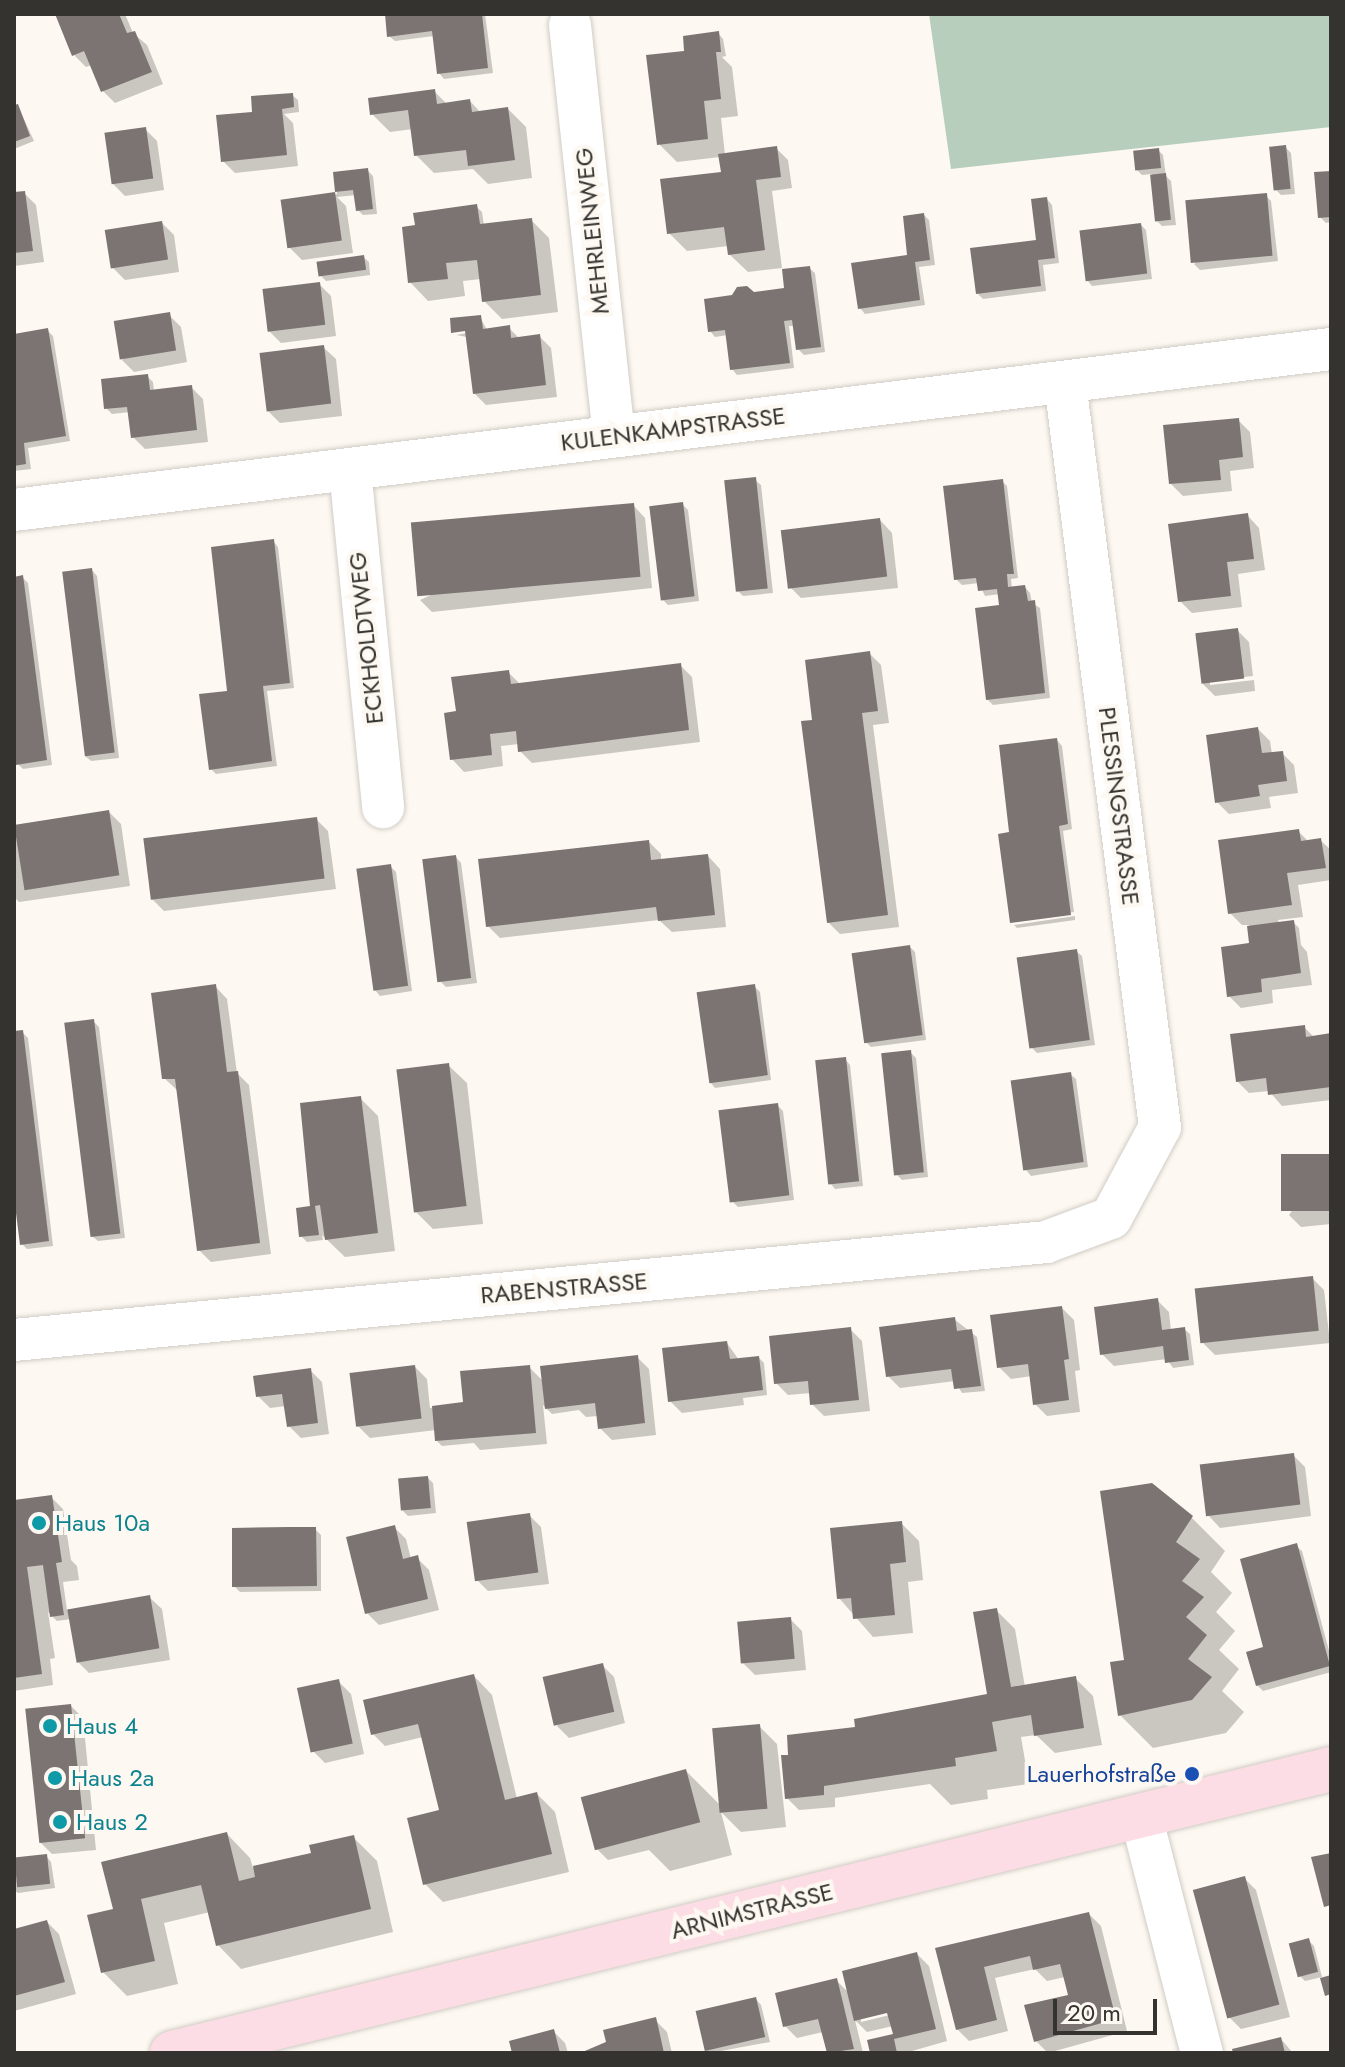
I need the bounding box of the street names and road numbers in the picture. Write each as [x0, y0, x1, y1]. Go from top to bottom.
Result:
street label: MEHRLEINWEG [569, 146, 615, 316]
street label: KULENKAMPSTRASSE [559, 401, 787, 457]
street label: ECKHOLDTWEG [343, 550, 389, 726]
street label: PLESSINGSTRASSE [1093, 705, 1145, 907]
street label: RABENSTRASSE [479, 1266, 649, 1310]
street label: ARNIMSTRASSE [668, 1877, 836, 1945]

